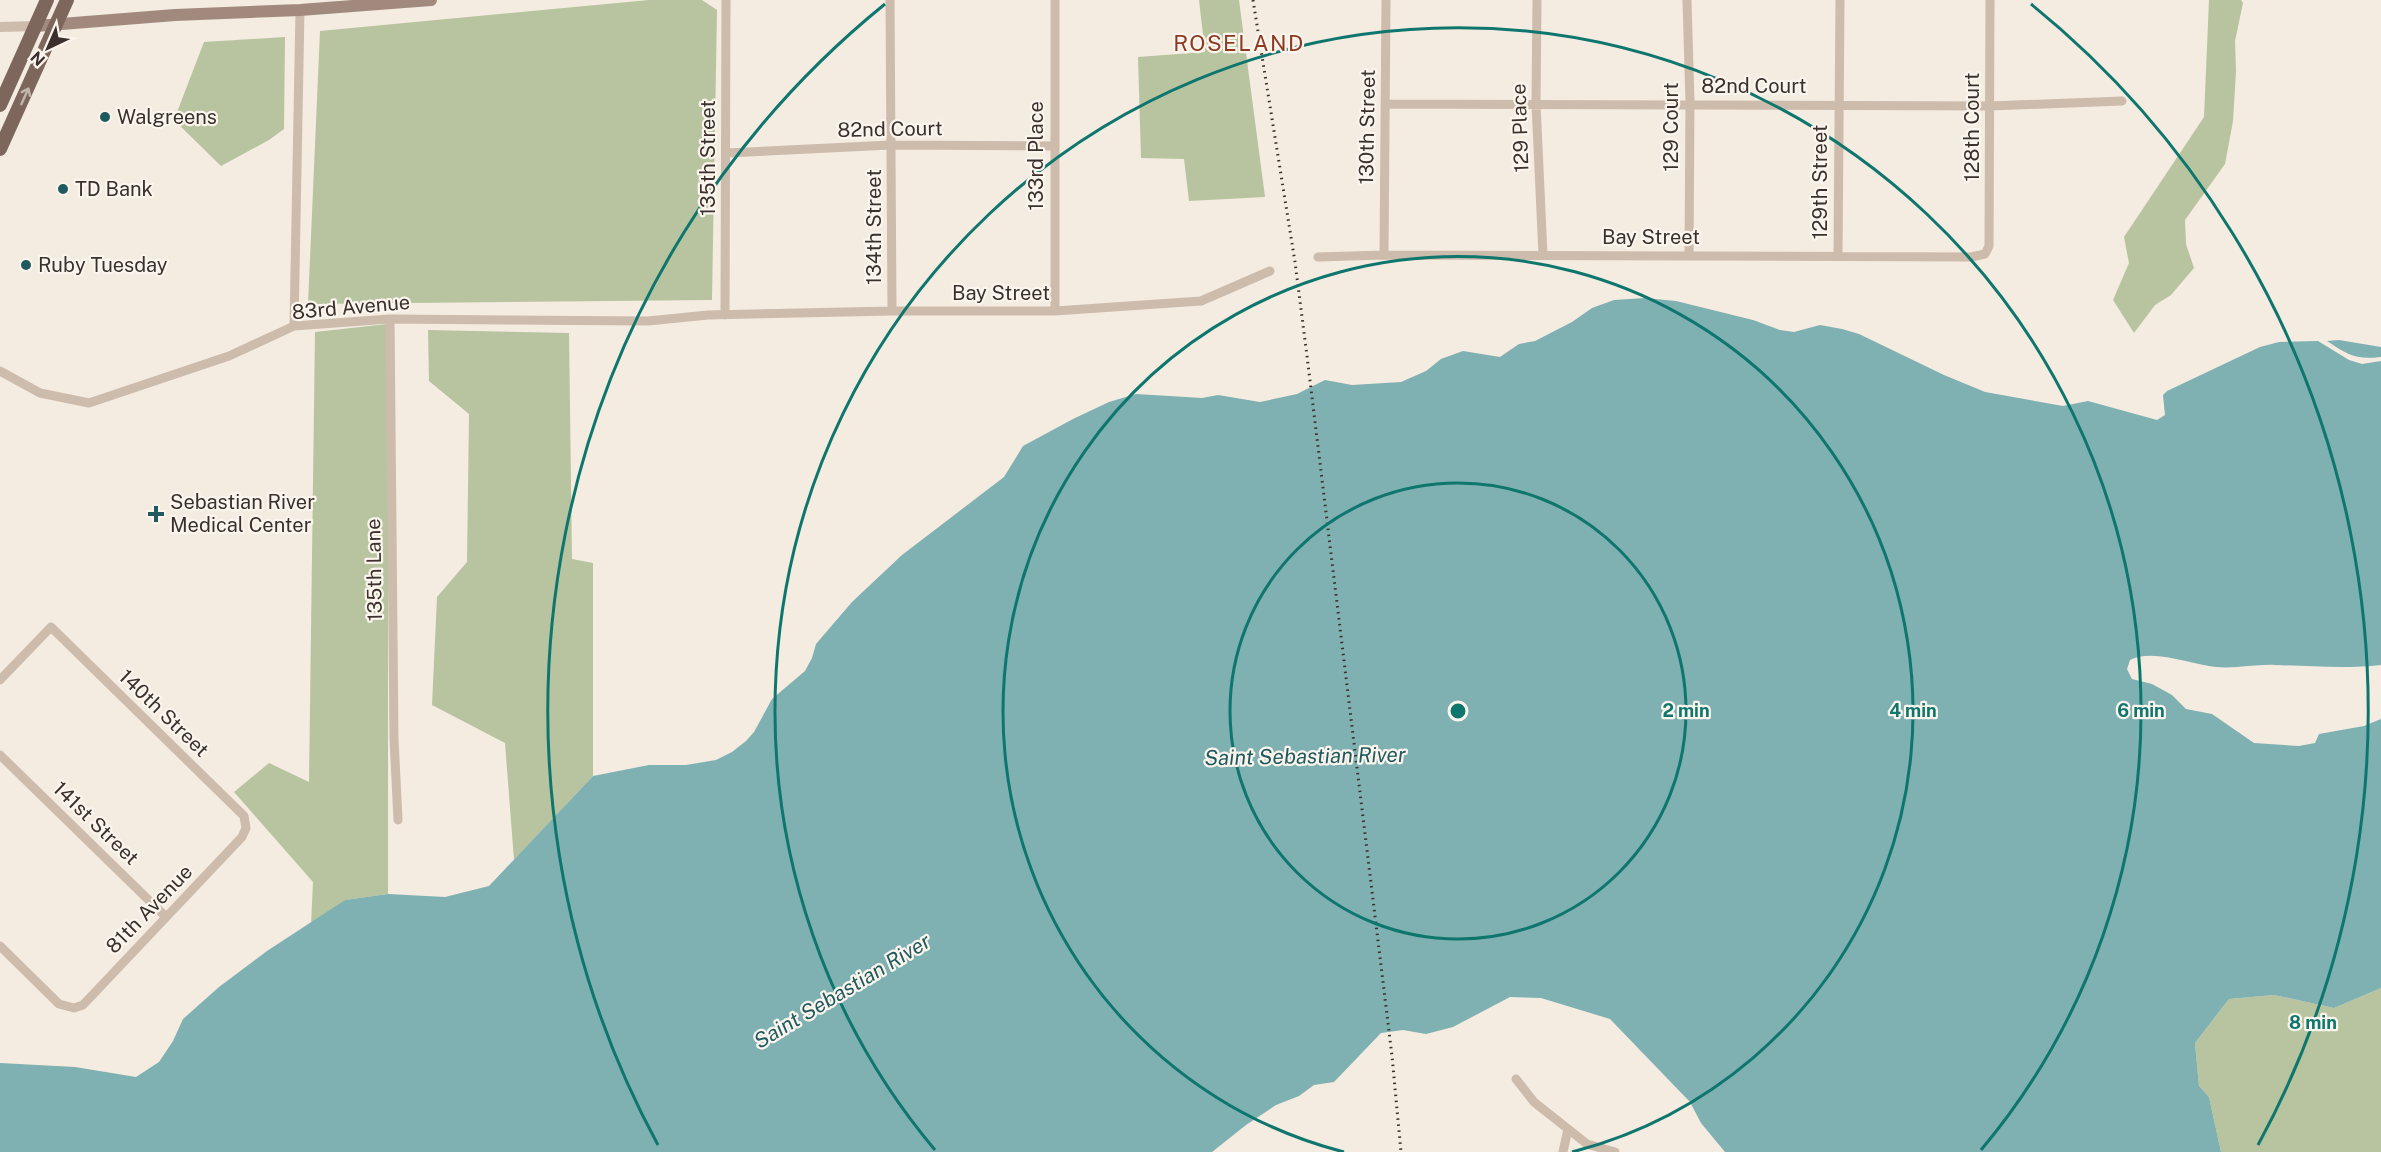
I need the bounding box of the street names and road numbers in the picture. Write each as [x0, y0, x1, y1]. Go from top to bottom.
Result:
street label: 130th Street [1354, 69, 1380, 185]
street label: 128th Court [1960, 72, 1984, 182]
street label: 82nd Court [1701, 74, 1807, 98]
street label: 129 Court [1659, 82, 1683, 172]
street label: 129 Place [1506, 83, 1534, 173]
street label: 135th Street [696, 100, 720, 216]
street label: 133rd Place [1024, 101, 1048, 211]
street label: 82nd Court [837, 116, 943, 142]
street label: 129th Street [1808, 124, 1832, 240]
street label: 134th Street [862, 169, 886, 285]
street label: Bay Street [1602, 225, 1700, 249]
street label: Bay Street [952, 281, 1050, 305]
street label: 83rd Avenue [291, 290, 411, 324]
street label: 135th Lane [361, 518, 387, 622]
street label: 140th Street [114, 664, 214, 762]
street label: 141st Street [48, 776, 144, 870]
street label: 81th Avenue [101, 860, 197, 958]

